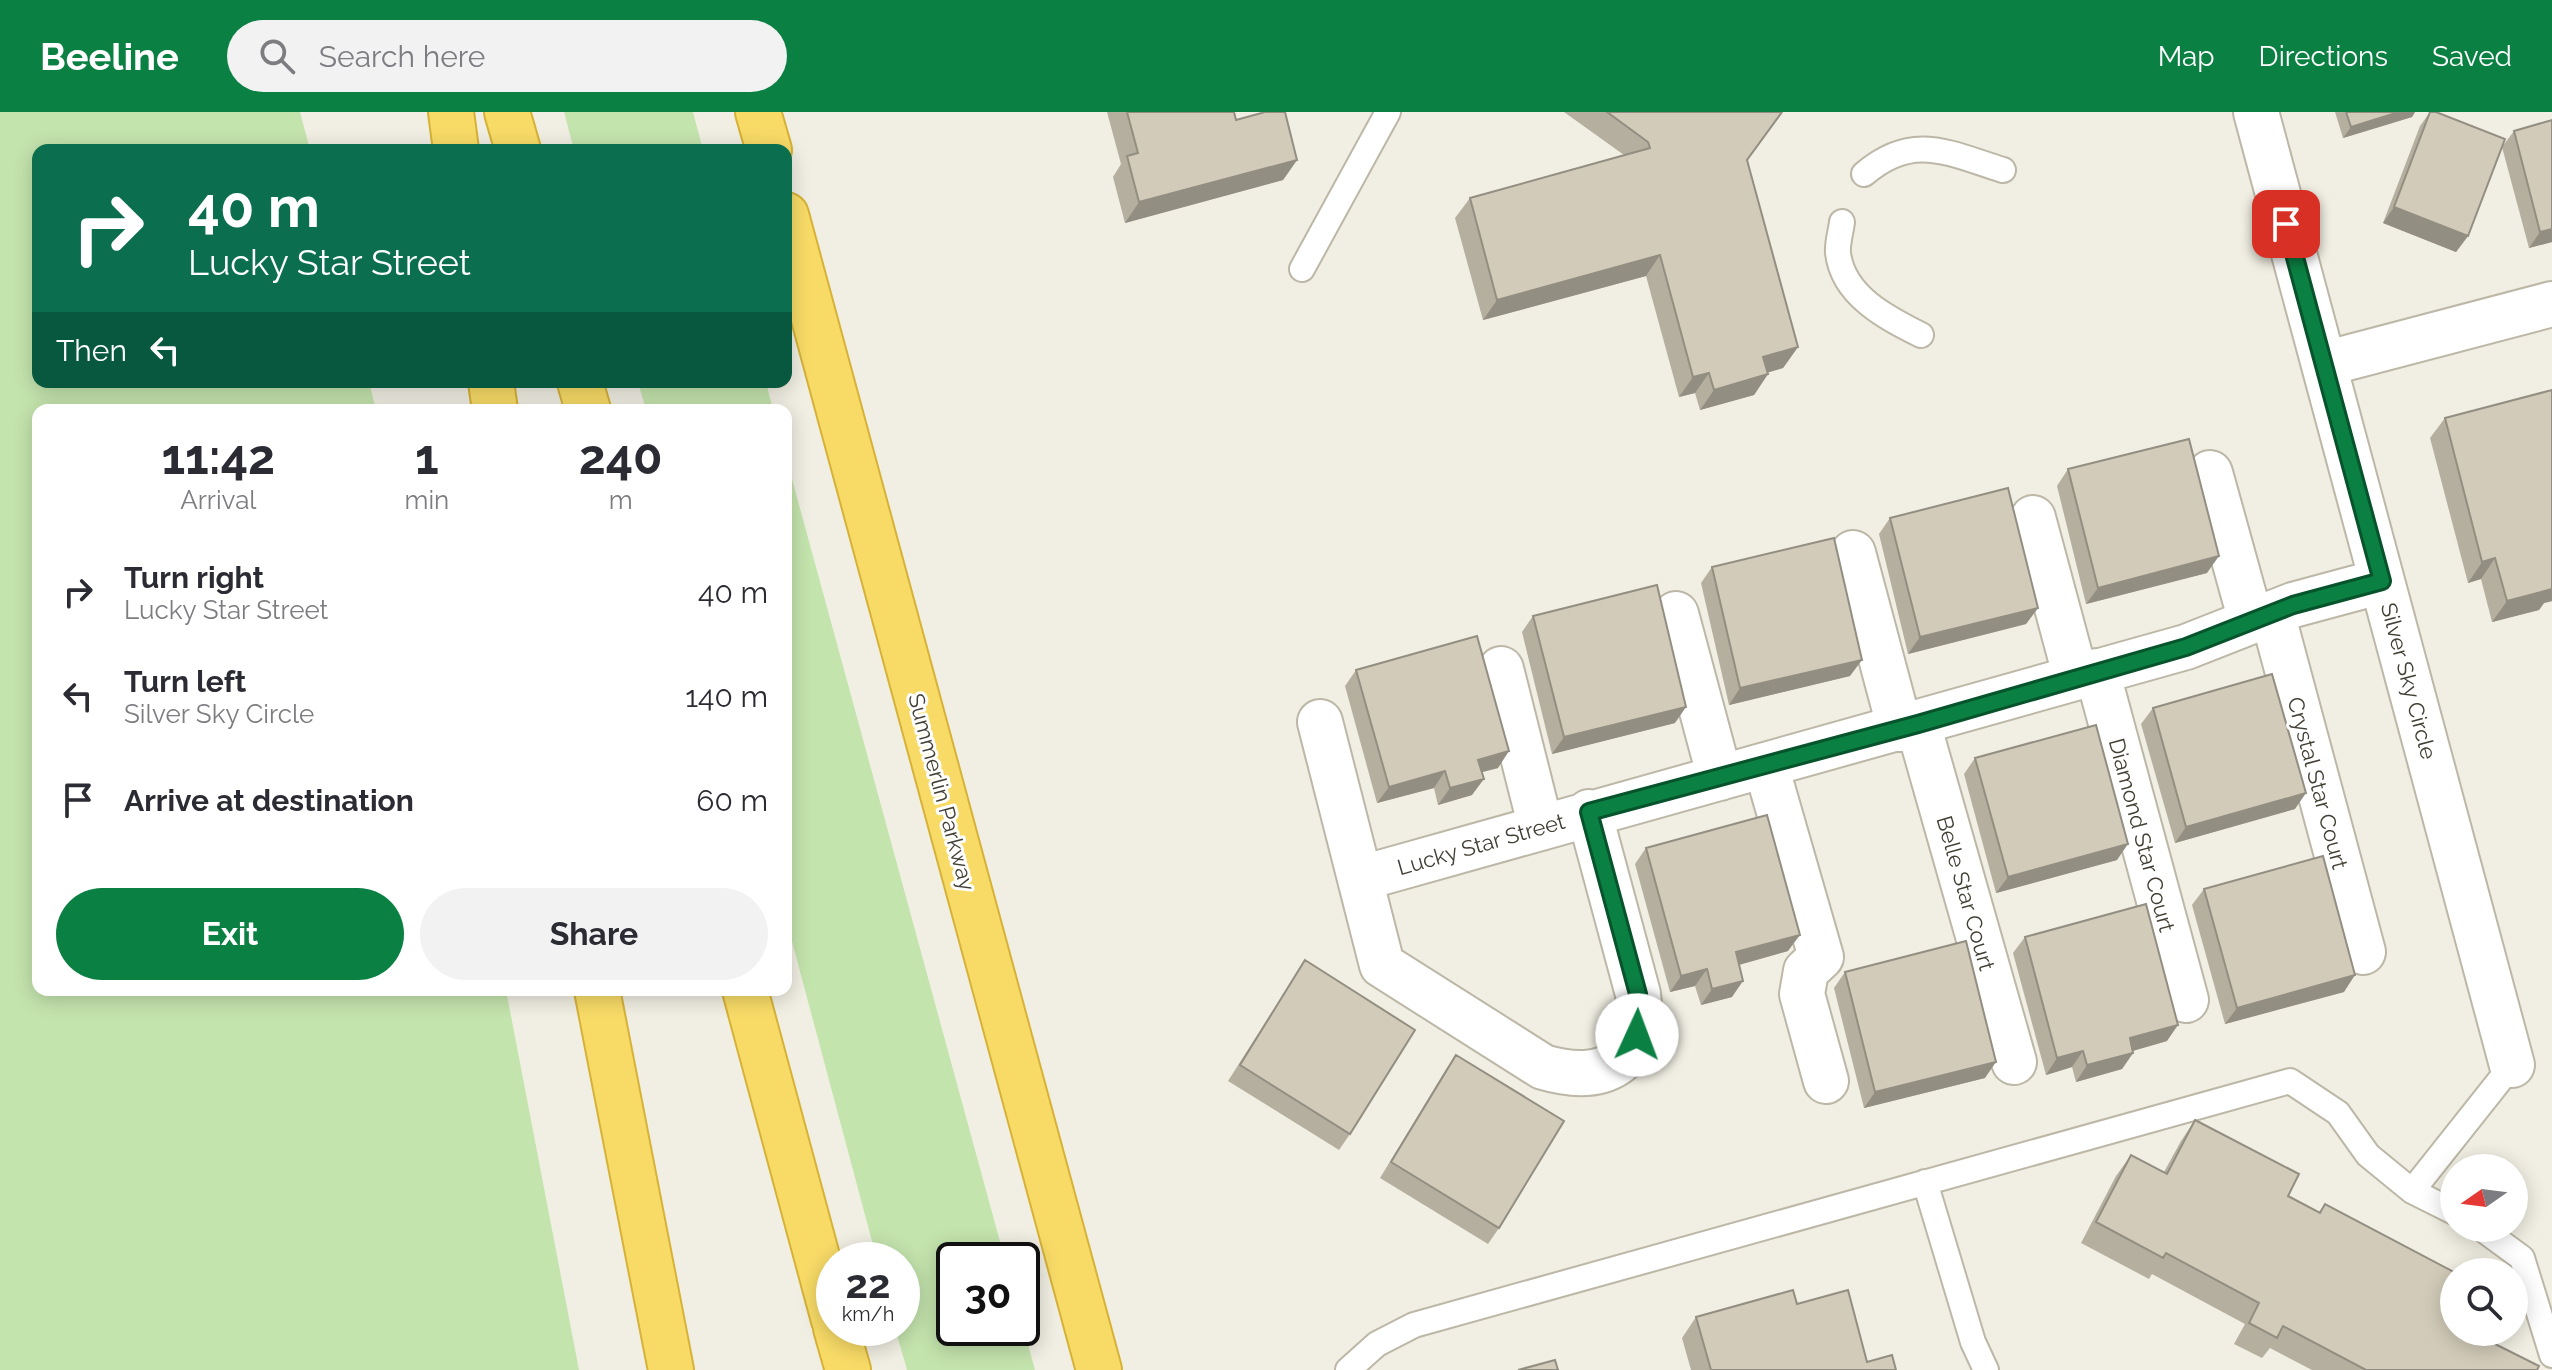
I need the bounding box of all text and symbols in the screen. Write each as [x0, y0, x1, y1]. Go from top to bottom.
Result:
search box [227, 20, 787, 92]
text: Beeline [40, 34, 179, 79]
icon: search [255, 34, 299, 78]
text: Search here [319, 39, 485, 74]
text: Map [2158, 40, 2215, 73]
text: Directions [2259, 40, 2388, 73]
text: Saved [2432, 40, 2512, 73]
text: 40 m [188, 174, 320, 240]
icon: right [56, 176, 160, 280]
pin [2252, 190, 2320, 258]
icon: arrive [2264, 202, 2308, 246]
text: Lucky Star Street [188, 241, 471, 283]
icon: left [143, 328, 187, 372]
text: Then [56, 333, 127, 368]
text: 11:42 [161, 429, 275, 485]
text: 1 [415, 429, 439, 485]
text: 240 [579, 429, 663, 485]
text: Arrival [180, 485, 256, 515]
text: min [405, 485, 449, 515]
text: m [609, 485, 633, 515]
text: Turn right [124, 560, 264, 595]
icon: right [56, 570, 100, 614]
text: 40 m [698, 575, 768, 610]
text: Lucky Star Street [124, 595, 328, 625]
street label: Silver Sky Circle [2376, 600, 2442, 762]
text: Turn left [124, 664, 246, 699]
icon: left [56, 674, 100, 718]
text: 140 m [685, 679, 768, 714]
street label: Summerlin Parkway [903, 691, 981, 893]
street label: Crystal Star Court [2283, 694, 2354, 872]
text: Silver Sky Circle [124, 699, 314, 729]
street label: Diamond Star Court [2104, 735, 2181, 935]
icon: arrive [56, 778, 100, 822]
text: Arrive at destination [124, 783, 414, 818]
text: 60 m [696, 783, 768, 818]
street label: Lucky Star Street [1394, 808, 1568, 880]
street label: Belle Star Court [1931, 813, 2001, 974]
button: Exit [56, 888, 404, 980]
button: Share [420, 888, 768, 980]
position arrow [1595, 993, 1679, 1077]
north arrow [2440, 1154, 2528, 1242]
map controls [2440, 1154, 2528, 1346]
speed limit sign: 30 [936, 1242, 1040, 1346]
button: search [2440, 1258, 2528, 1346]
text: 22 [845, 1260, 891, 1307]
text: km/h [842, 1302, 894, 1326]

